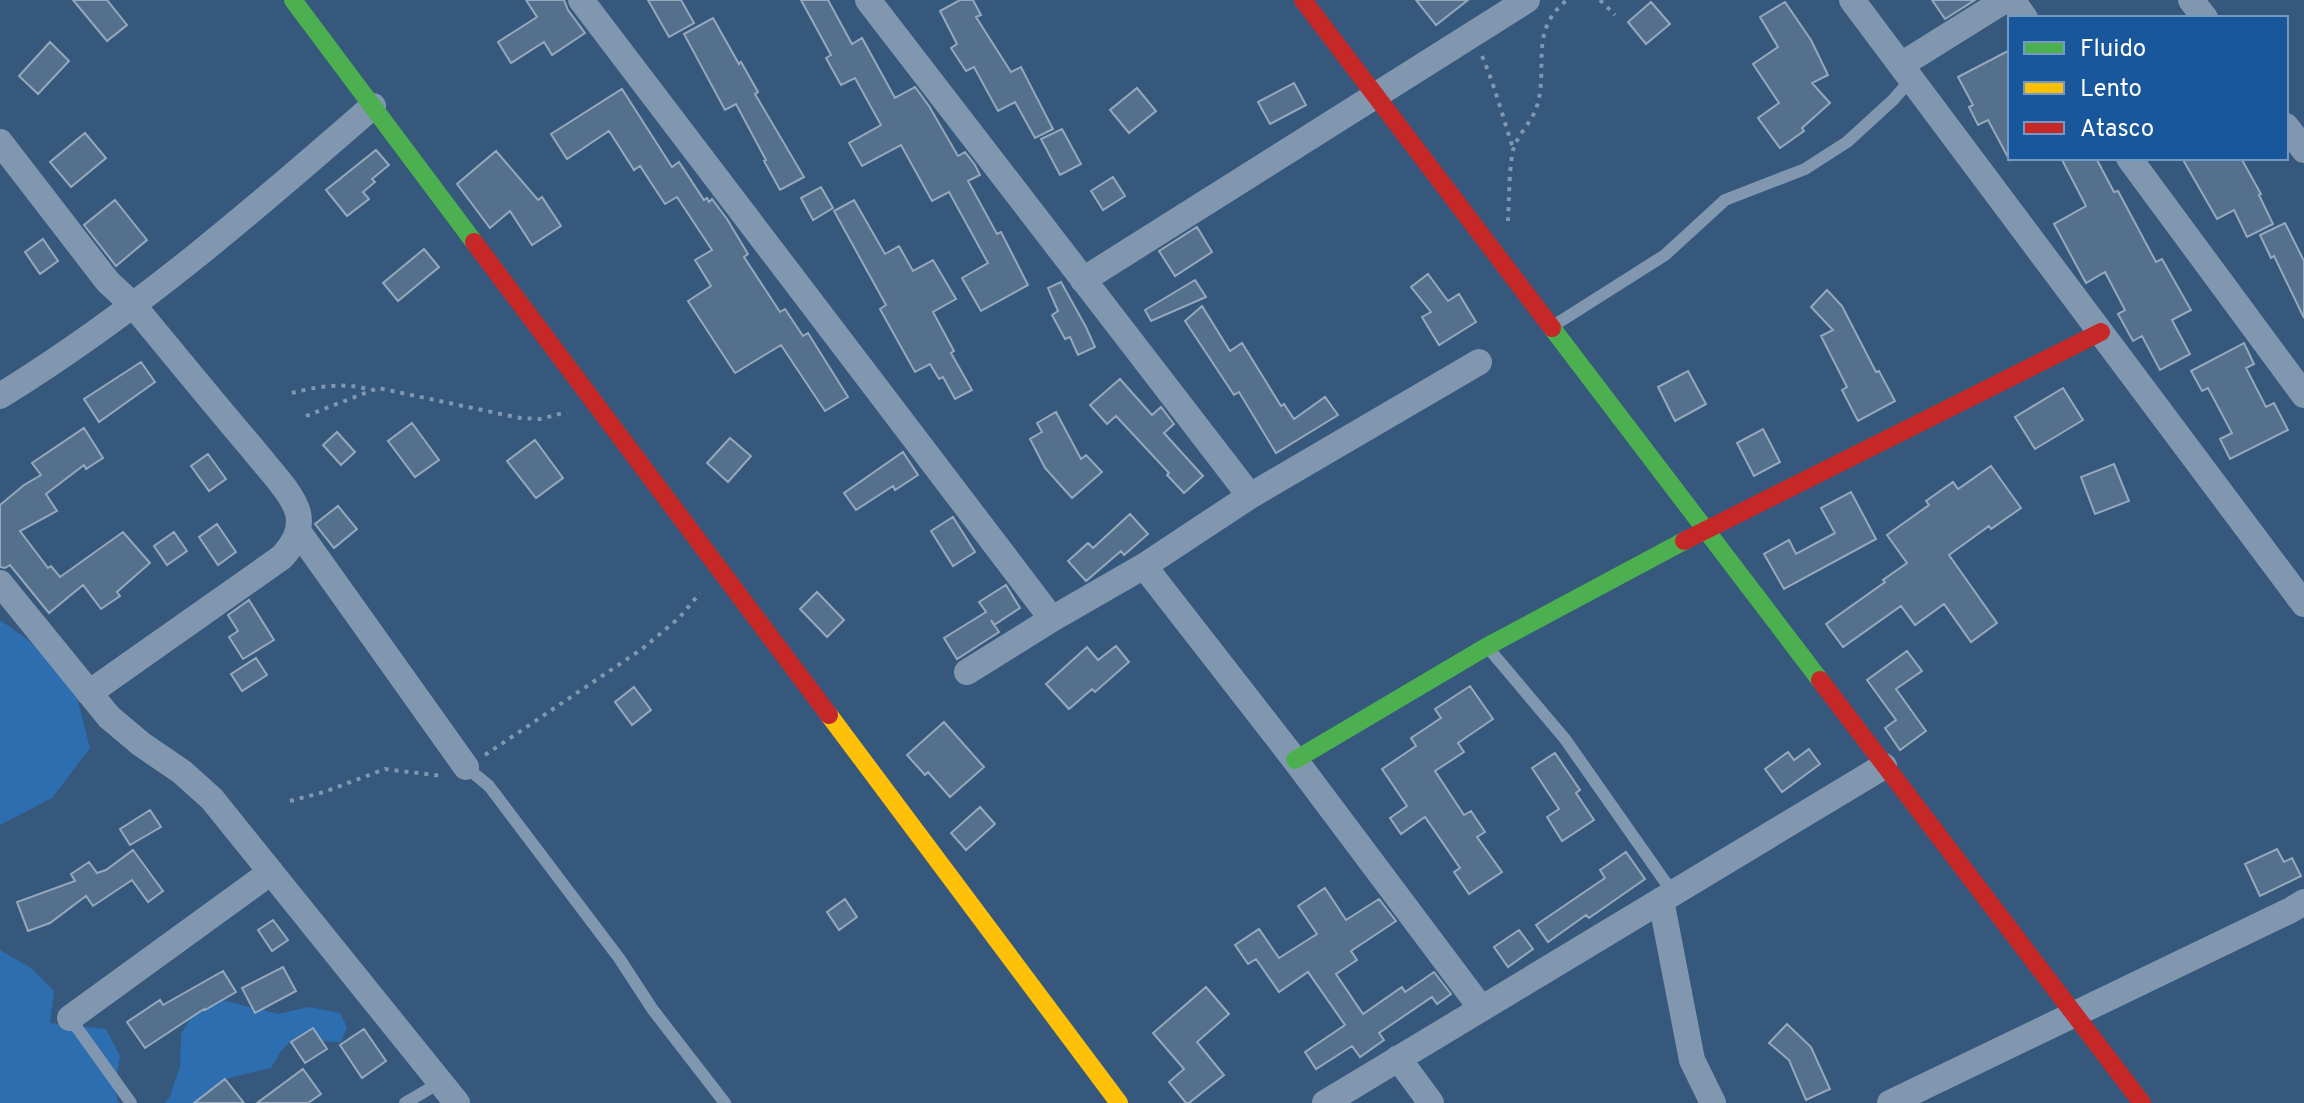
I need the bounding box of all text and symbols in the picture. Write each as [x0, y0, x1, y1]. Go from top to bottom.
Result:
legend [2008, 16, 2288, 160]
text: Fluido [2080, 35, 2146, 65]
text: Lento [2080, 75, 2142, 105]
text: Atasco [2080, 115, 2154, 145]

